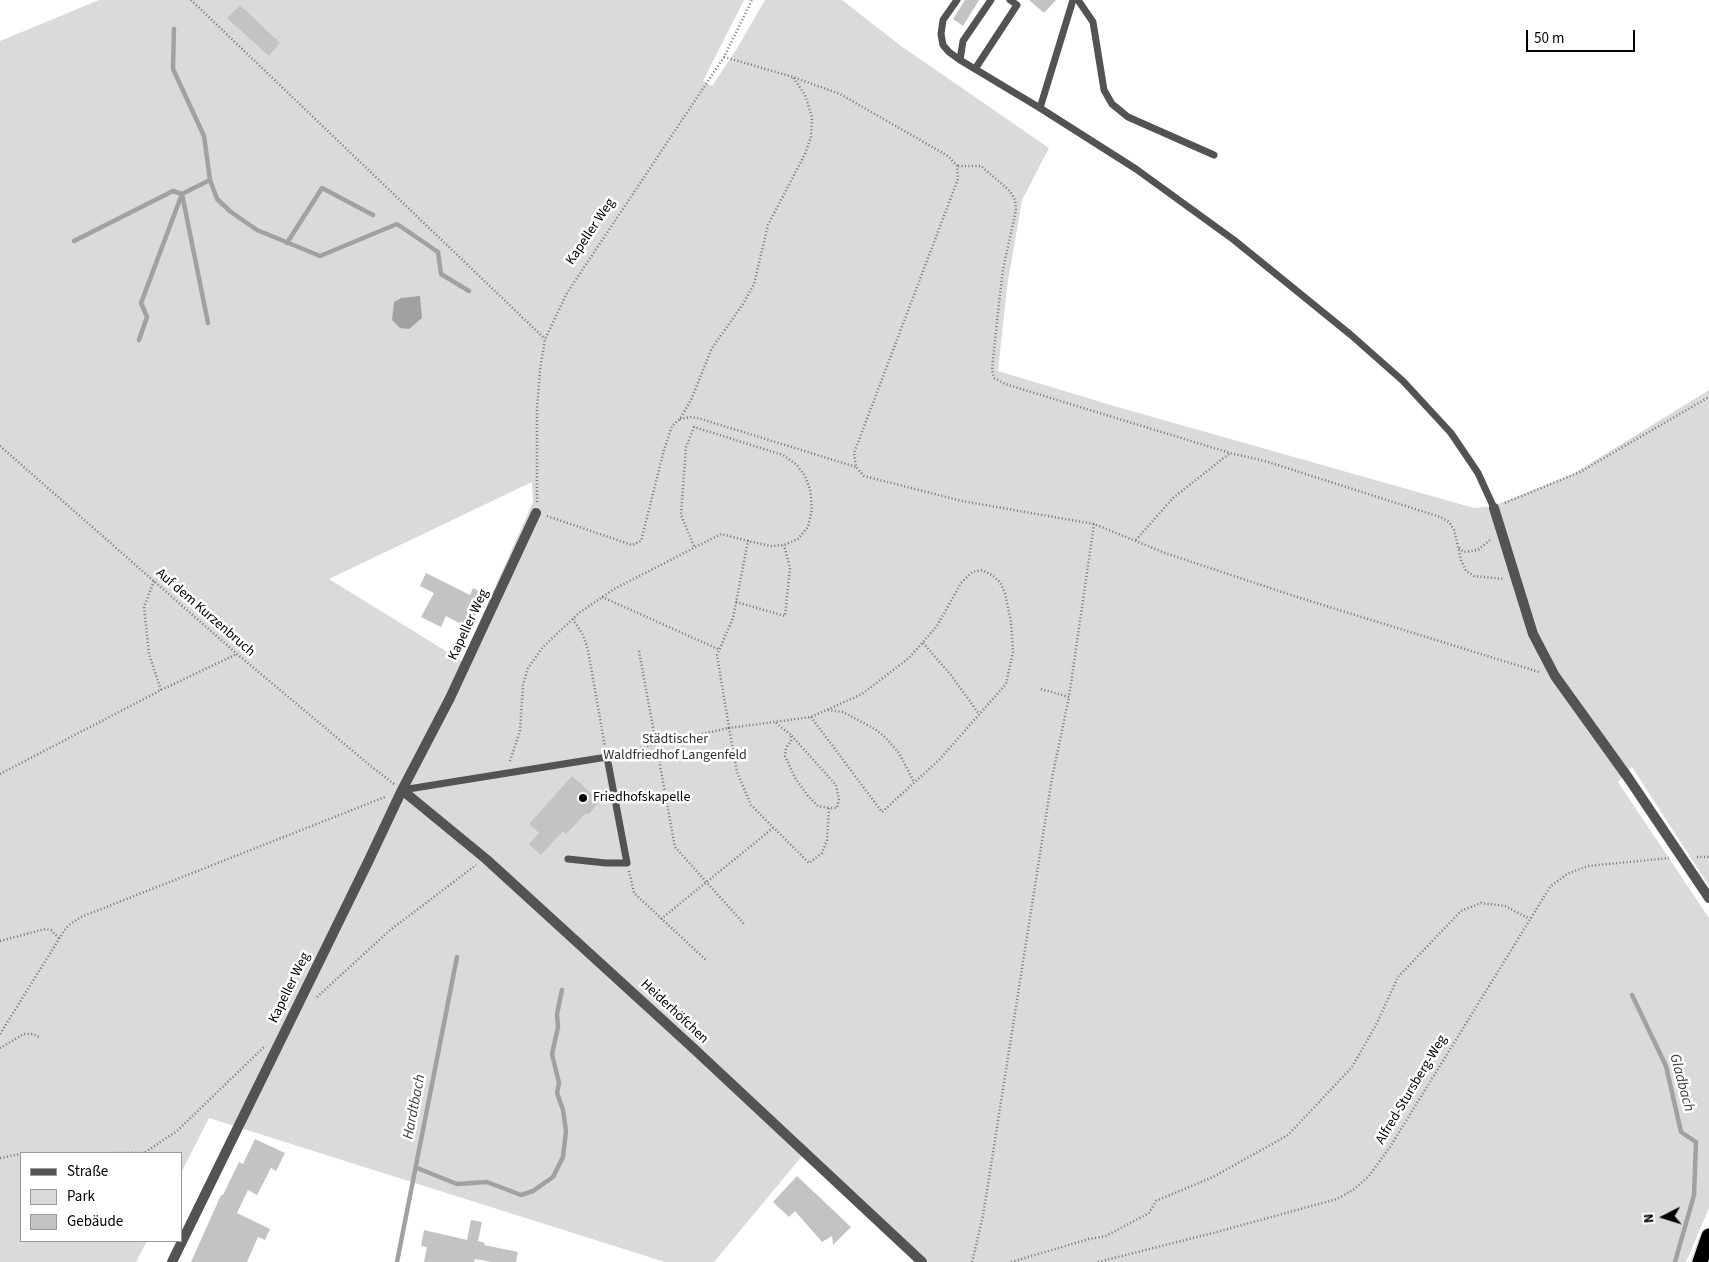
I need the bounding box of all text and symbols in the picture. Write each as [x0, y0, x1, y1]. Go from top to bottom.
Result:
scale bar [1529, 20, 1638, 52]
text: 50 m [1534, 28, 1564, 49]
street label: Kapeller Weg [563, 196, 619, 268]
street label: Auf dem Kurzenbruch [152, 565, 258, 661]
street label: Kapeller Weg [445, 587, 493, 663]
park label: Städtischer Waldfriedhof Langenfeld [603, 732, 747, 764]
place label: Friedhofskapelle [593, 790, 690, 806]
marker: Friedhofskapelle [577, 792, 589, 804]
street label: Kapeller Weg [266, 950, 314, 1026]
street label: Heiderhöfchen [637, 976, 711, 1048]
street label: Alfred-Stursberg-Weg [1373, 1032, 1451, 1148]
water label: Gladbach [1665, 1052, 1697, 1114]
water label: Hardtbach [400, 1073, 430, 1141]
legend [20, 1152, 182, 1242]
text: Straße [67, 1161, 108, 1182]
text: Park [67, 1186, 95, 1207]
north arrow [1639, 1192, 1689, 1242]
text: Gebäude [67, 1211, 123, 1232]
text: N [1639, 1213, 1659, 1224]

